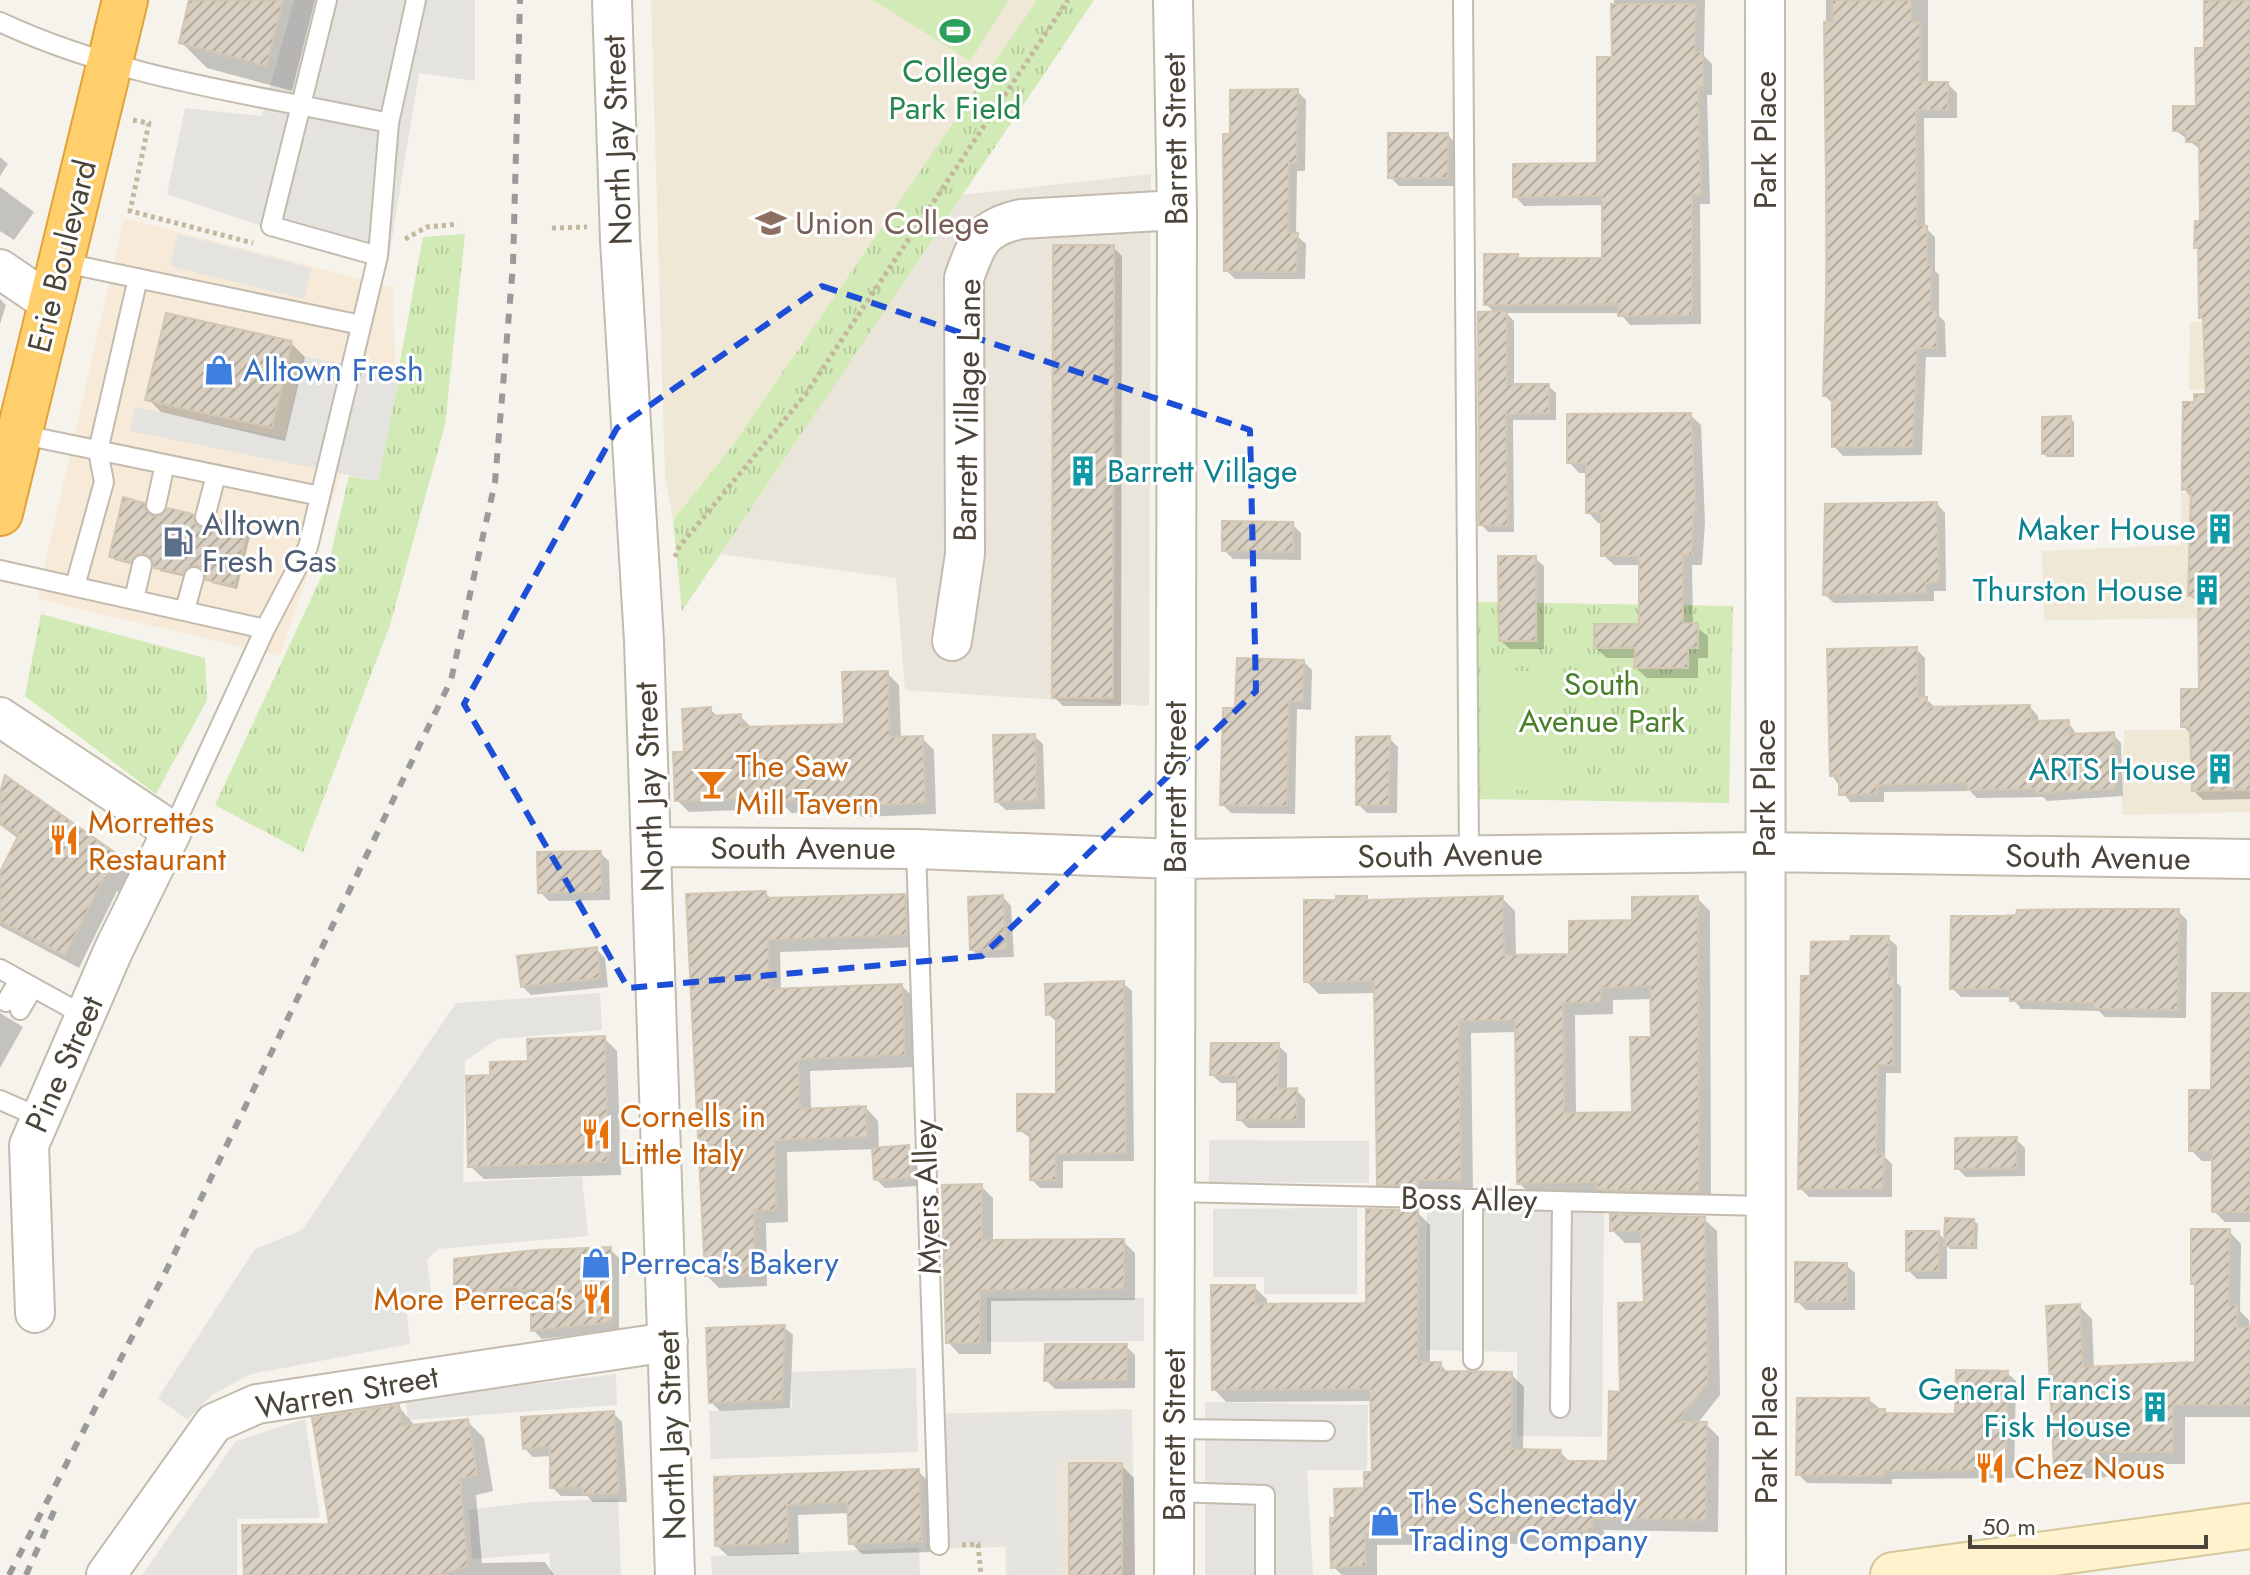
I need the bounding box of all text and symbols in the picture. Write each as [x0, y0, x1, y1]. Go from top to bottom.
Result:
sports icon: College Park Field [938, 14, 972, 48]
street label: North Jay Street [590, 34, 644, 246]
place label: College Park Field [888, 48, 1022, 131]
street label: Barrett Street [1150, 52, 1200, 226]
street label: Park Place [1742, 71, 1788, 209]
street label: Erie Boulevard [16, 155, 108, 357]
place label: Union College [795, 200, 989, 246]
school or university icon: Union College [754, 206, 788, 240]
street label: Barrett Village Lane [942, 278, 992, 542]
place label: Alltown Fresh [243, 347, 424, 393]
shop icon: Alltown Fresh [202, 353, 236, 387]
place label: Barrett Village [1107, 448, 1297, 494]
building icon: Barrett Village [1066, 454, 1100, 488]
place label: Alltown Fresh Gas [202, 501, 337, 584]
place label: Maker House [2018, 506, 2196, 552]
building icon: Maker House [2203, 512, 2237, 546]
fuel station icon: Alltown Fresh Gas [161, 525, 195, 559]
place label: Thurston House [1973, 567, 2183, 613]
building icon: Thurston House [2190, 573, 2224, 607]
park label: South Avenue Park [1519, 661, 1686, 744]
street label: North Jay Street [622, 681, 676, 893]
street label: Barrett Street [1152, 700, 1198, 873]
street label: Park Place [1741, 719, 1787, 857]
place label: The Saw Mill Tavern [736, 743, 879, 826]
place label: ARTS House [2028, 746, 2196, 792]
building icon: ARTS House [2203, 752, 2237, 786]
bar icon: The Saw Mill Tavern [695, 767, 729, 801]
place label: Morrettes Restaurant [88, 799, 226, 882]
restaurant icon: Morrettes Restaurant [47, 823, 81, 857]
street label: South Avenue [710, 825, 896, 871]
street label: South Avenue [1357, 830, 1543, 880]
street label: South Avenue [2005, 832, 2191, 882]
street label: Pine Street [13, 988, 115, 1140]
place label: Cornells in Little Italy [620, 1093, 766, 1176]
restaurant icon: Cornells in Little Italy [579, 1117, 613, 1151]
street label: Myers Alley [901, 1118, 953, 1275]
street label: Boss Alley [1400, 1175, 1539, 1223]
place label: Perreca's Bakery [620, 1240, 839, 1286]
shop icon: Perreca's Bakery [579, 1246, 613, 1280]
place label: More Perreca's [373, 1276, 573, 1322]
restaurant icon: More Perreca's [580, 1282, 614, 1316]
street label: North Jay Street [644, 1329, 698, 1541]
street label: Barrett Street [1151, 1348, 1197, 1521]
street label: Warren Street [252, 1353, 442, 1431]
street label: Park Place [1743, 1366, 1789, 1504]
place label: General Francis Fisk House [1918, 1366, 2131, 1449]
building icon: General Francis Fisk House [2138, 1390, 2172, 1424]
place label: Chez Nous [2014, 1445, 2165, 1491]
restaurant icon: Chez Nous [1973, 1451, 2007, 1485]
place label: The Schenectady Trading Company [1409, 1480, 1649, 1563]
scale bar [1970, 1499, 2206, 1549]
shop icon: The Schenectady Trading Company [1368, 1504, 1402, 1538]
text: 50 m [1982, 1509, 2036, 1544]

